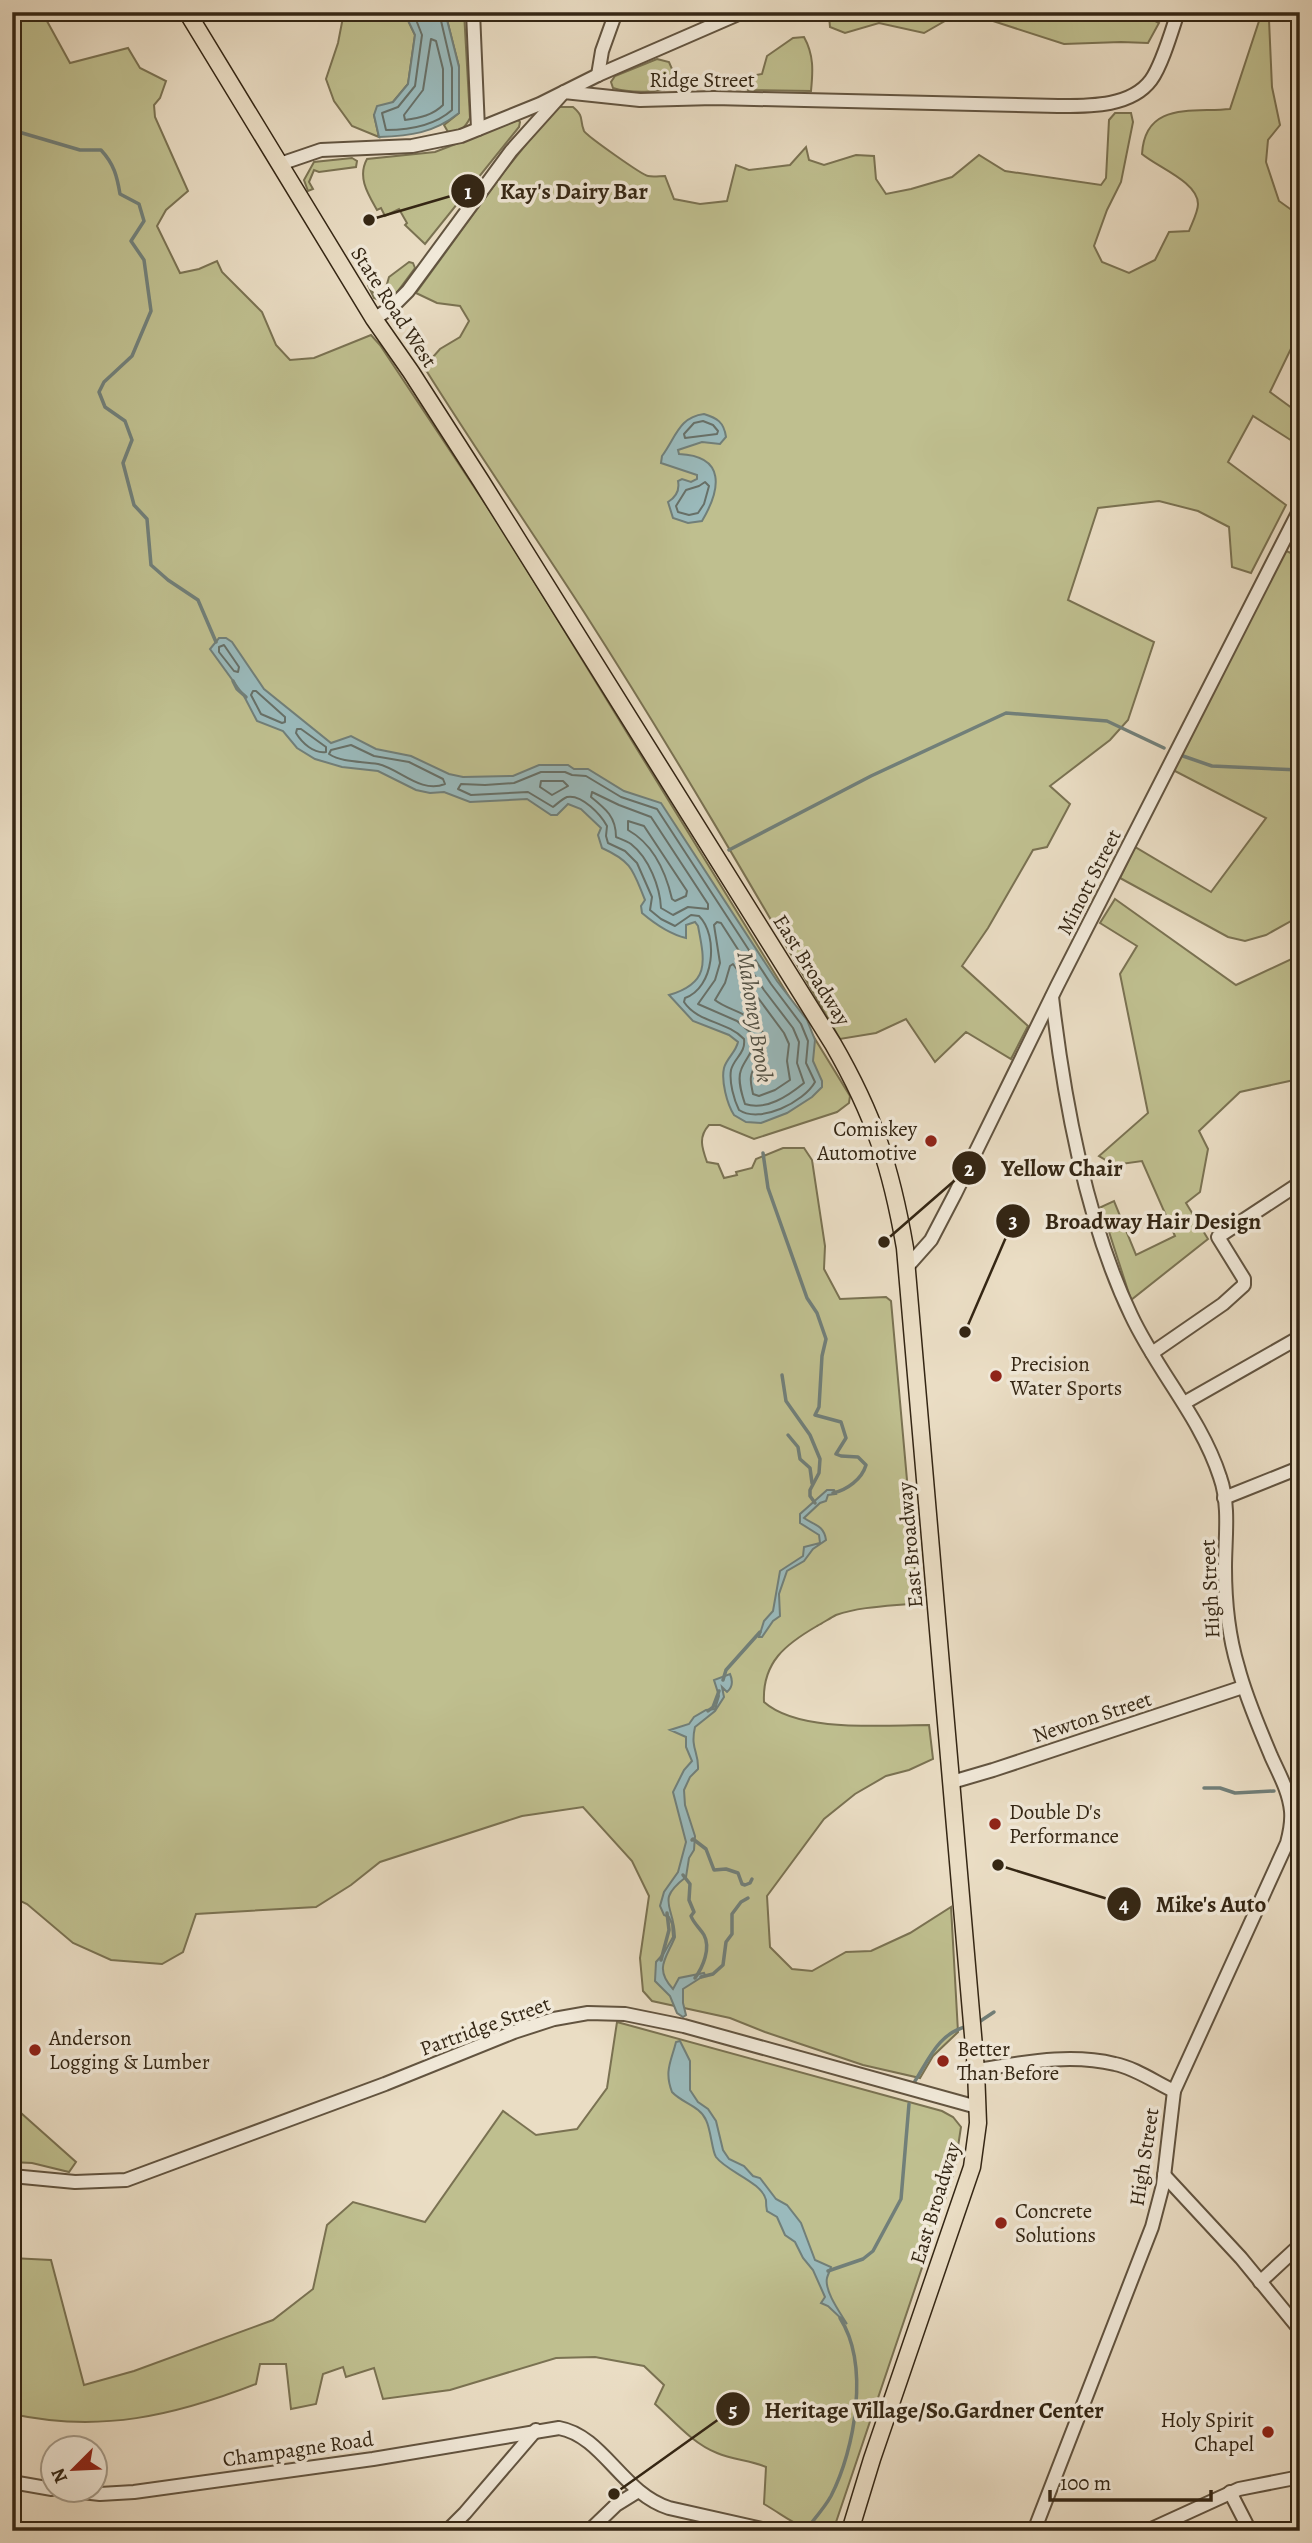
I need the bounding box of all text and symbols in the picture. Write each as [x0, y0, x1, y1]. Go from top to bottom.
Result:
street label: Ridge Street [649, 66, 755, 94]
callout: Kay's Dairy Bar [451, 169, 662, 213]
text: Kay's Dairy Bar [500, 176, 649, 207]
text: 1 [464, 178, 472, 206]
street label: State Road West [344, 241, 444, 373]
street label: Minott Street [1050, 824, 1128, 940]
street label: East Broadway [767, 909, 858, 1031]
water label: Mahoney Brook [729, 949, 781, 1085]
place label: Comiskey Automotive [816, 1115, 918, 1167]
marker: Comiskey Automotive [923, 1133, 939, 1149]
callout: Yellow Chair [952, 1146, 1136, 1190]
text: Yellow Chair [1000, 1153, 1123, 1184]
text: 2 [964, 1155, 974, 1183]
callout: Broadway Hair Design [995, 1199, 1275, 1243]
text: Broadway Hair Design [1045, 1206, 1261, 1237]
text: 3 [1008, 1207, 1018, 1235]
place label: Precision Water Sports [1009, 1350, 1122, 1402]
marker: Precision Water Sports [988, 1368, 1004, 1384]
street label: East Broadway [890, 1480, 929, 1609]
street label: High Street [1193, 1539, 1227, 1639]
street label: Newton Street [1029, 1685, 1155, 1749]
place label: Double D's Performance [1009, 1798, 1119, 1850]
marker: Double D's Performance [987, 1816, 1003, 1832]
callout: Mike's Auto [1106, 1882, 1280, 1926]
text: Mike's Auto [1156, 1889, 1266, 1920]
text: 4 [1119, 1891, 1129, 1919]
street label: Partridge Street [416, 1989, 554, 2063]
place label: Anderson Logging & Lumber [48, 2024, 210, 2076]
place label: Better Than Before [957, 2035, 1059, 2087]
marker: Anderson Logging & Lumber [27, 2042, 43, 2058]
marker: Better Than Before [935, 2053, 951, 2069]
street label: High Street [1122, 2106, 1166, 2208]
street label: East Broadway [903, 2138, 967, 2267]
place label: Concrete Solutions [1015, 2197, 1096, 2249]
marker: Concrete Solutions [993, 2215, 1009, 2231]
callout: Heritage Village/So.Gardner Center [715, 2387, 1118, 2431]
text: Heritage Village/So.Gardner Center [764, 2395, 1104, 2426]
text: 5 [729, 2396, 738, 2424]
place label: Holy Spirit Chapel [1160, 2406, 1254, 2458]
street label: Champagne Road [221, 2424, 376, 2473]
marker: Holy Spirit Chapel [1260, 2424, 1276, 2440]
north arrow [38, 2434, 108, 2504]
scale bar [1050, 2459, 1210, 2503]
text: N [45, 2464, 74, 2487]
text: 100 m [1060, 2469, 1111, 2497]

